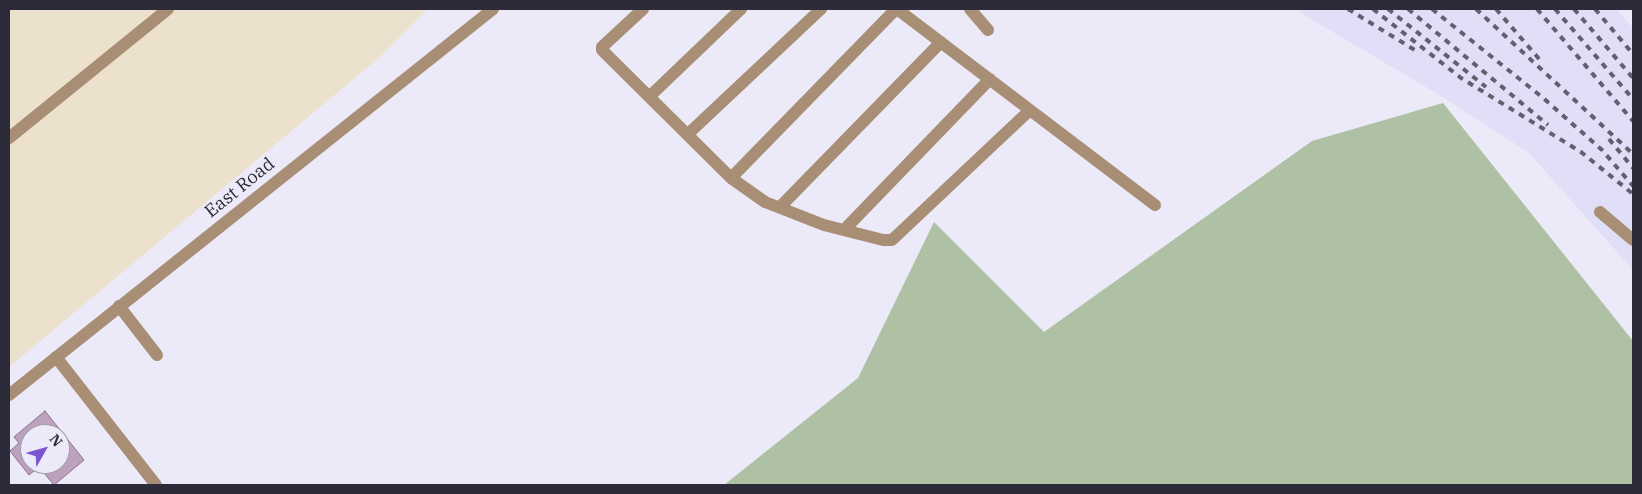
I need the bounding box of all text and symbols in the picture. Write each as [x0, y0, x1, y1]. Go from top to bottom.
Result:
street label: East Road [201, 153, 279, 223]
north arrow [20, 424, 70, 474]
text: N [46, 430, 67, 450]

